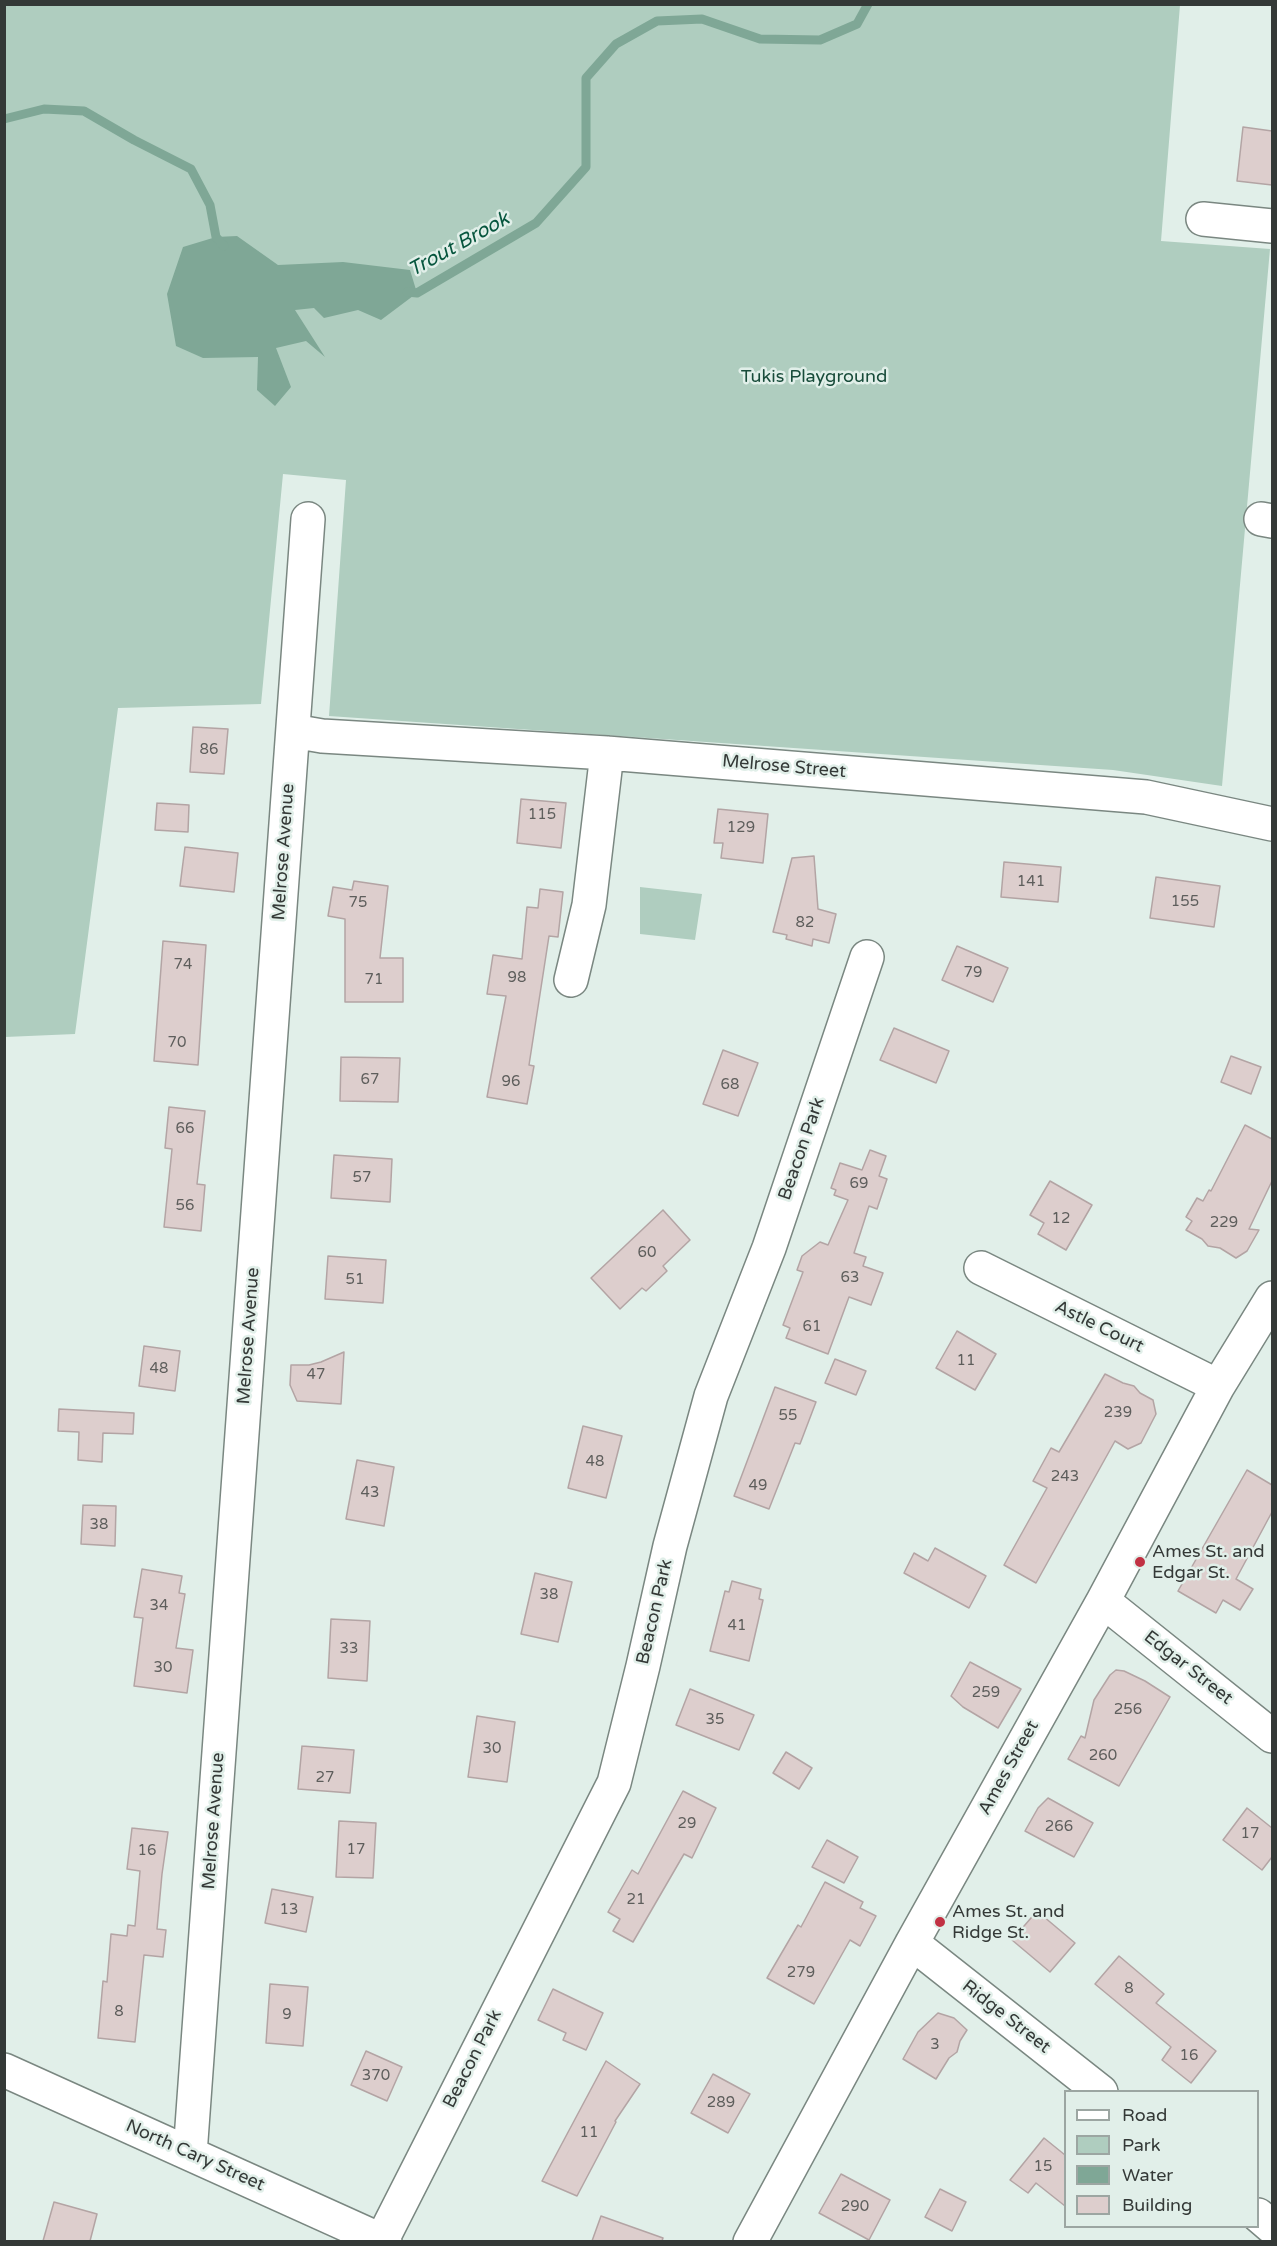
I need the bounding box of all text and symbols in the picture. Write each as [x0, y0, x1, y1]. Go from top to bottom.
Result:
water label: Trout Brook [404, 207, 514, 283]
park label: Tukis Playground [741, 366, 887, 388]
house number: 86 [200, 741, 218, 759]
street label: Melrose Street [721, 751, 847, 783]
street label: Melrose Avenue [268, 783, 300, 921]
house number: 115 [528, 806, 556, 824]
house number: 129 [727, 819, 755, 837]
house number: 141 [1017, 873, 1045, 891]
house number: 155 [1171, 893, 1199, 911]
house number: 75 [349, 894, 367, 912]
house number: 82 [796, 914, 814, 932]
house number: 74 [174, 956, 192, 974]
house number: 79 [964, 964, 982, 982]
house number: 98 [508, 969, 526, 987]
house number: 71 [365, 971, 383, 989]
house number: 70 [168, 1034, 186, 1052]
house number: 67 [361, 1071, 379, 1089]
house number: 96 [502, 1073, 520, 1091]
house number: 68 [721, 1076, 739, 1094]
street label: Beacon Park [774, 1095, 830, 1203]
house number: 66 [176, 1120, 194, 1138]
house number: 57 [353, 1169, 371, 1187]
house number: 69 [850, 1175, 868, 1193]
house number: 56 [176, 1197, 194, 1215]
house number: 12 [1052, 1210, 1070, 1228]
house number: 229 [1210, 1214, 1238, 1232]
house number: 60 [638, 1244, 656, 1262]
street label: Melrose Avenue [233, 1267, 265, 1405]
house number: 63 [841, 1269, 859, 1287]
house number: 51 [346, 1271, 364, 1289]
street label: Astle Court [1051, 1296, 1147, 1358]
house number: 61 [803, 1318, 821, 1336]
house number: 11 [957, 1352, 975, 1370]
house number: 48 [150, 1360, 168, 1378]
house number: 47 [307, 1366, 325, 1384]
house number: 239 [1104, 1404, 1132, 1422]
house number: 55 [779, 1407, 797, 1425]
house number: 48 [586, 1453, 604, 1471]
house number: 243 [1051, 1468, 1079, 1486]
house number: 49 [749, 1477, 767, 1495]
house number: 43 [361, 1484, 379, 1502]
house number: 38 [90, 1516, 108, 1534]
place label: Ames St. and Edgar St. [1152, 1541, 1265, 1584]
marker: Ames St. and Edgar St. [1133, 1555, 1147, 1569]
street label: Beacon Park [632, 1557, 678, 1667]
house number: 38 [540, 1586, 558, 1604]
house number: 34 [150, 1597, 168, 1615]
house number: 41 [728, 1617, 746, 1635]
street label: Edgar Street [1139, 1627, 1237, 1709]
house number: 33 [340, 1640, 358, 1658]
house number: 30 [154, 1659, 172, 1677]
house number: 259 [972, 1684, 1000, 1702]
house number: 256 [1114, 1701, 1142, 1719]
house number: 35 [706, 1711, 724, 1729]
street label: Ames Street [974, 1717, 1044, 1819]
house number: 30 [483, 1740, 501, 1758]
house number: 260 [1089, 1747, 1117, 1765]
street label: Melrose Avenue [198, 1752, 230, 1890]
house number: 27 [316, 1769, 334, 1787]
house number: 29 [678, 1815, 696, 1833]
house number: 266 [1045, 1818, 1073, 1836]
house number: 17 [1241, 1825, 1259, 1843]
house number: 17 [347, 1841, 365, 1859]
house number: 16 [138, 1842, 156, 1860]
house number: 21 [627, 1891, 645, 1909]
house number: 13 [280, 1901, 298, 1919]
place label: Ames St. and Ridge St. [952, 1901, 1065, 1944]
marker: Ames St. and Ridge St. [933, 1915, 947, 1929]
house number: 279 [787, 1964, 815, 1982]
street label: Ridge Street [957, 1976, 1055, 2058]
house number: 8 [1124, 1980, 1134, 1998]
house number: 8 [114, 2003, 124, 2021]
house number: 9 [282, 2006, 292, 2024]
street label: Beacon Park [439, 2006, 507, 2112]
house number: 3 [930, 2036, 940, 2054]
house number: 16 [1180, 2047, 1198, 2065]
house number: 370 [362, 2067, 390, 2085]
legend [1064, 2090, 1259, 2228]
house number: 289 [707, 2094, 735, 2112]
text: Road [1122, 2104, 1167, 2126]
street label: North Cary Street [122, 2116, 268, 2196]
house number: 11 [580, 2124, 598, 2142]
text: Park [1122, 2134, 1160, 2156]
house number: 15 [1034, 2158, 1052, 2176]
text: Water [1122, 2164, 1173, 2186]
text: Building [1122, 2194, 1192, 2216]
house number: 290 [841, 2198, 869, 2216]

